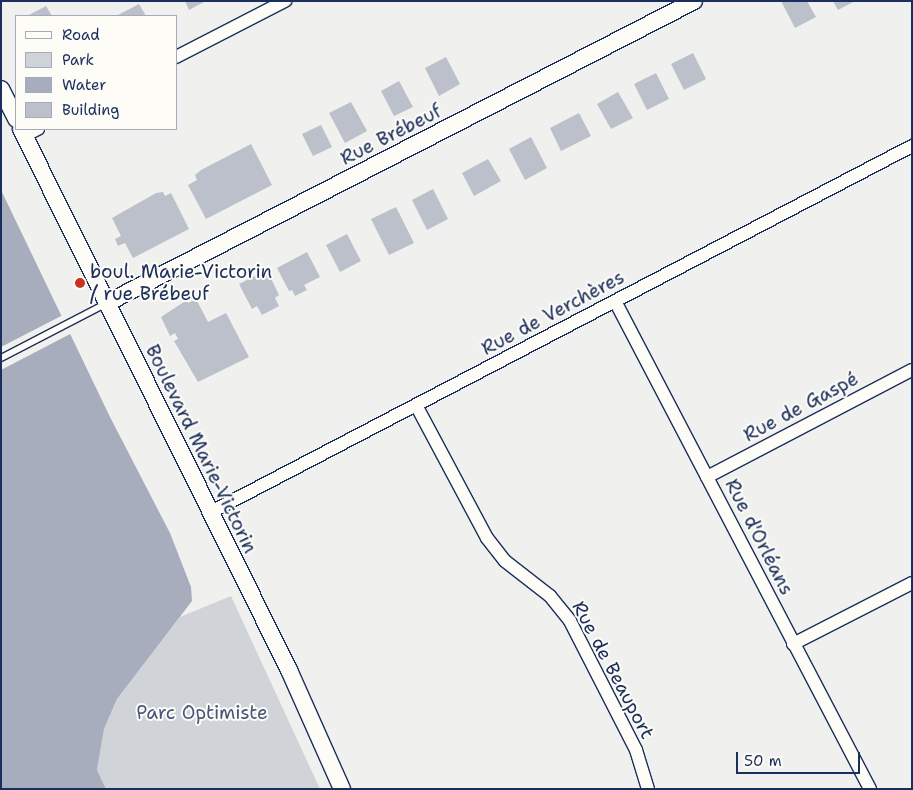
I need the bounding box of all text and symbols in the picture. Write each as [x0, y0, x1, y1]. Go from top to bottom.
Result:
legend [15, 15, 178, 130]
text: Road [62, 25, 100, 45]
text: Park [62, 50, 94, 70]
text: Water [62, 75, 106, 95]
text: Building [62, 100, 119, 120]
street label: Rue Brébeuf [337, 100, 445, 170]
place label: boul. Marie-Victorin / rue Brébeuf [90, 261, 272, 305]
street label: Rue de Verchères [478, 266, 628, 360]
marker: boul. Marie-Victorin / rue Brébeuf [74, 277, 86, 289]
street label: Boulevard Marie-Victorin [141, 341, 261, 557]
street label: Rue de Gaspé [740, 367, 862, 447]
street label: Rue d'Orléans [720, 475, 798, 599]
street label: Rue de Beauport [567, 597, 659, 743]
park label: Parc Optimiste [136, 702, 268, 724]
scale bar [738, 742, 862, 774]
text: 50 m [744, 751, 782, 771]

